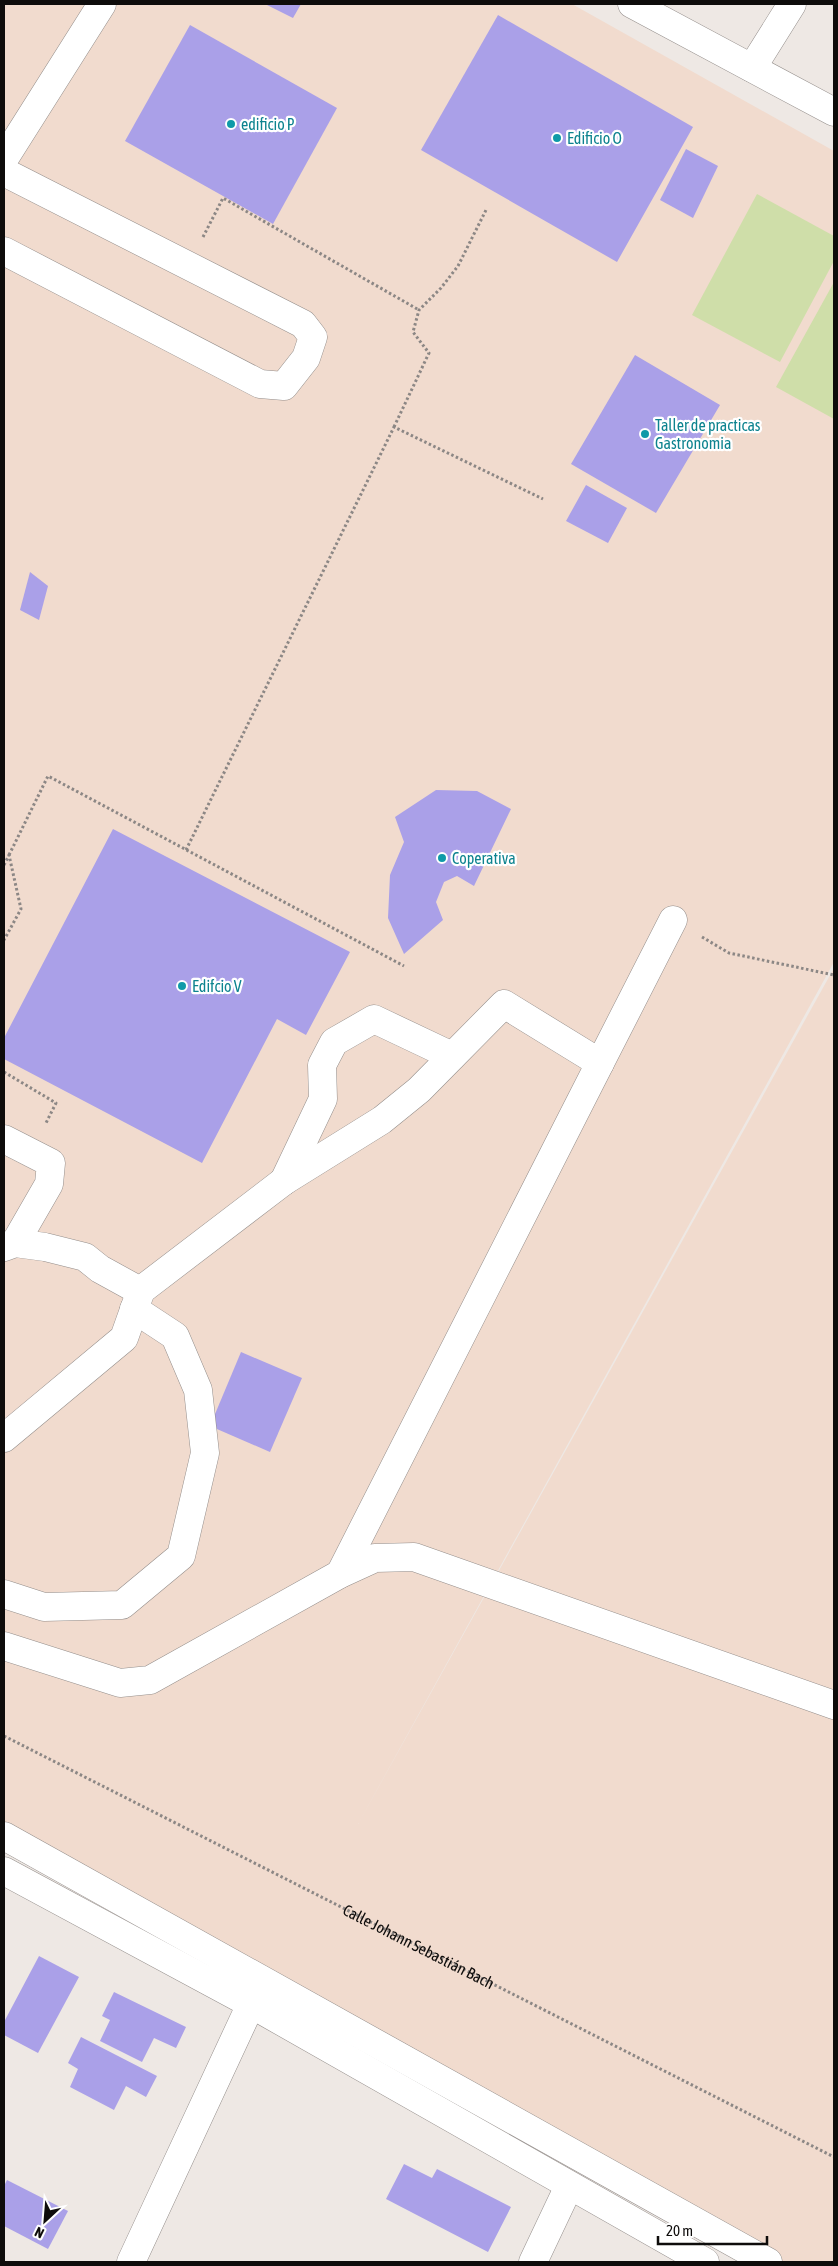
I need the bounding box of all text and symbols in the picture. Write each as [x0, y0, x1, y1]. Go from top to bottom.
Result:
place label: edificio P [241, 115, 295, 133]
marker: edificio P [225, 118, 237, 130]
place label: Edificio O [567, 129, 622, 147]
marker: Edificio O [551, 132, 563, 144]
place label: Taller de practicas Gastronomia [655, 416, 761, 452]
marker: Taller de practicas Gastronomia [639, 428, 651, 440]
place label: Coperativa [452, 849, 516, 868]
marker: Coperativa [436, 852, 448, 864]
place label: Edifcio V [192, 977, 242, 995]
marker: Edifcio V [176, 980, 188, 992]
street label: Calle Johann Sebastián Bach [340, 1900, 497, 1992]
north arrow [20, 2196, 70, 2246]
scale bar [658, 2214, 767, 2246]
text: 20 m [666, 2222, 693, 2239]
text: N [32, 2224, 47, 2242]

